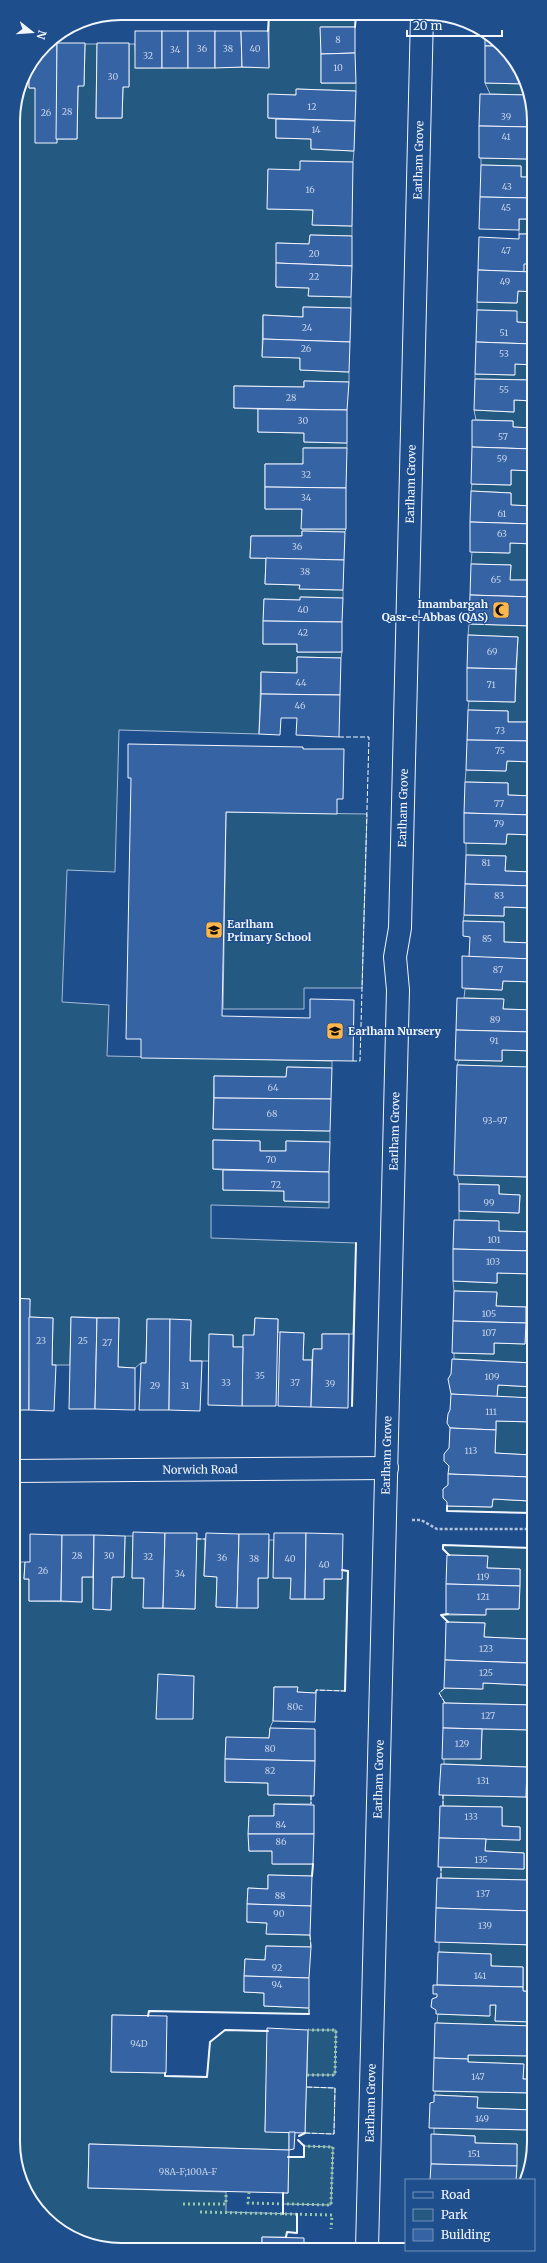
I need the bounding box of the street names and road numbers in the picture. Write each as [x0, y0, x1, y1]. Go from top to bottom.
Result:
street label: Earlham Grove [411, 120, 426, 200]
street label: Earlham Grove [403, 444, 419, 524]
street label: Earlham Grove [395, 768, 411, 848]
street label: Earlham Grove [387, 1092, 402, 1171]
street label: Earlham Grove [379, 1415, 395, 1495]
street label: Norwich Road [162, 1462, 238, 1477]
street label: Earlham Grove [371, 1739, 387, 1819]
street label: Earlham Grove [363, 2063, 379, 2143]

